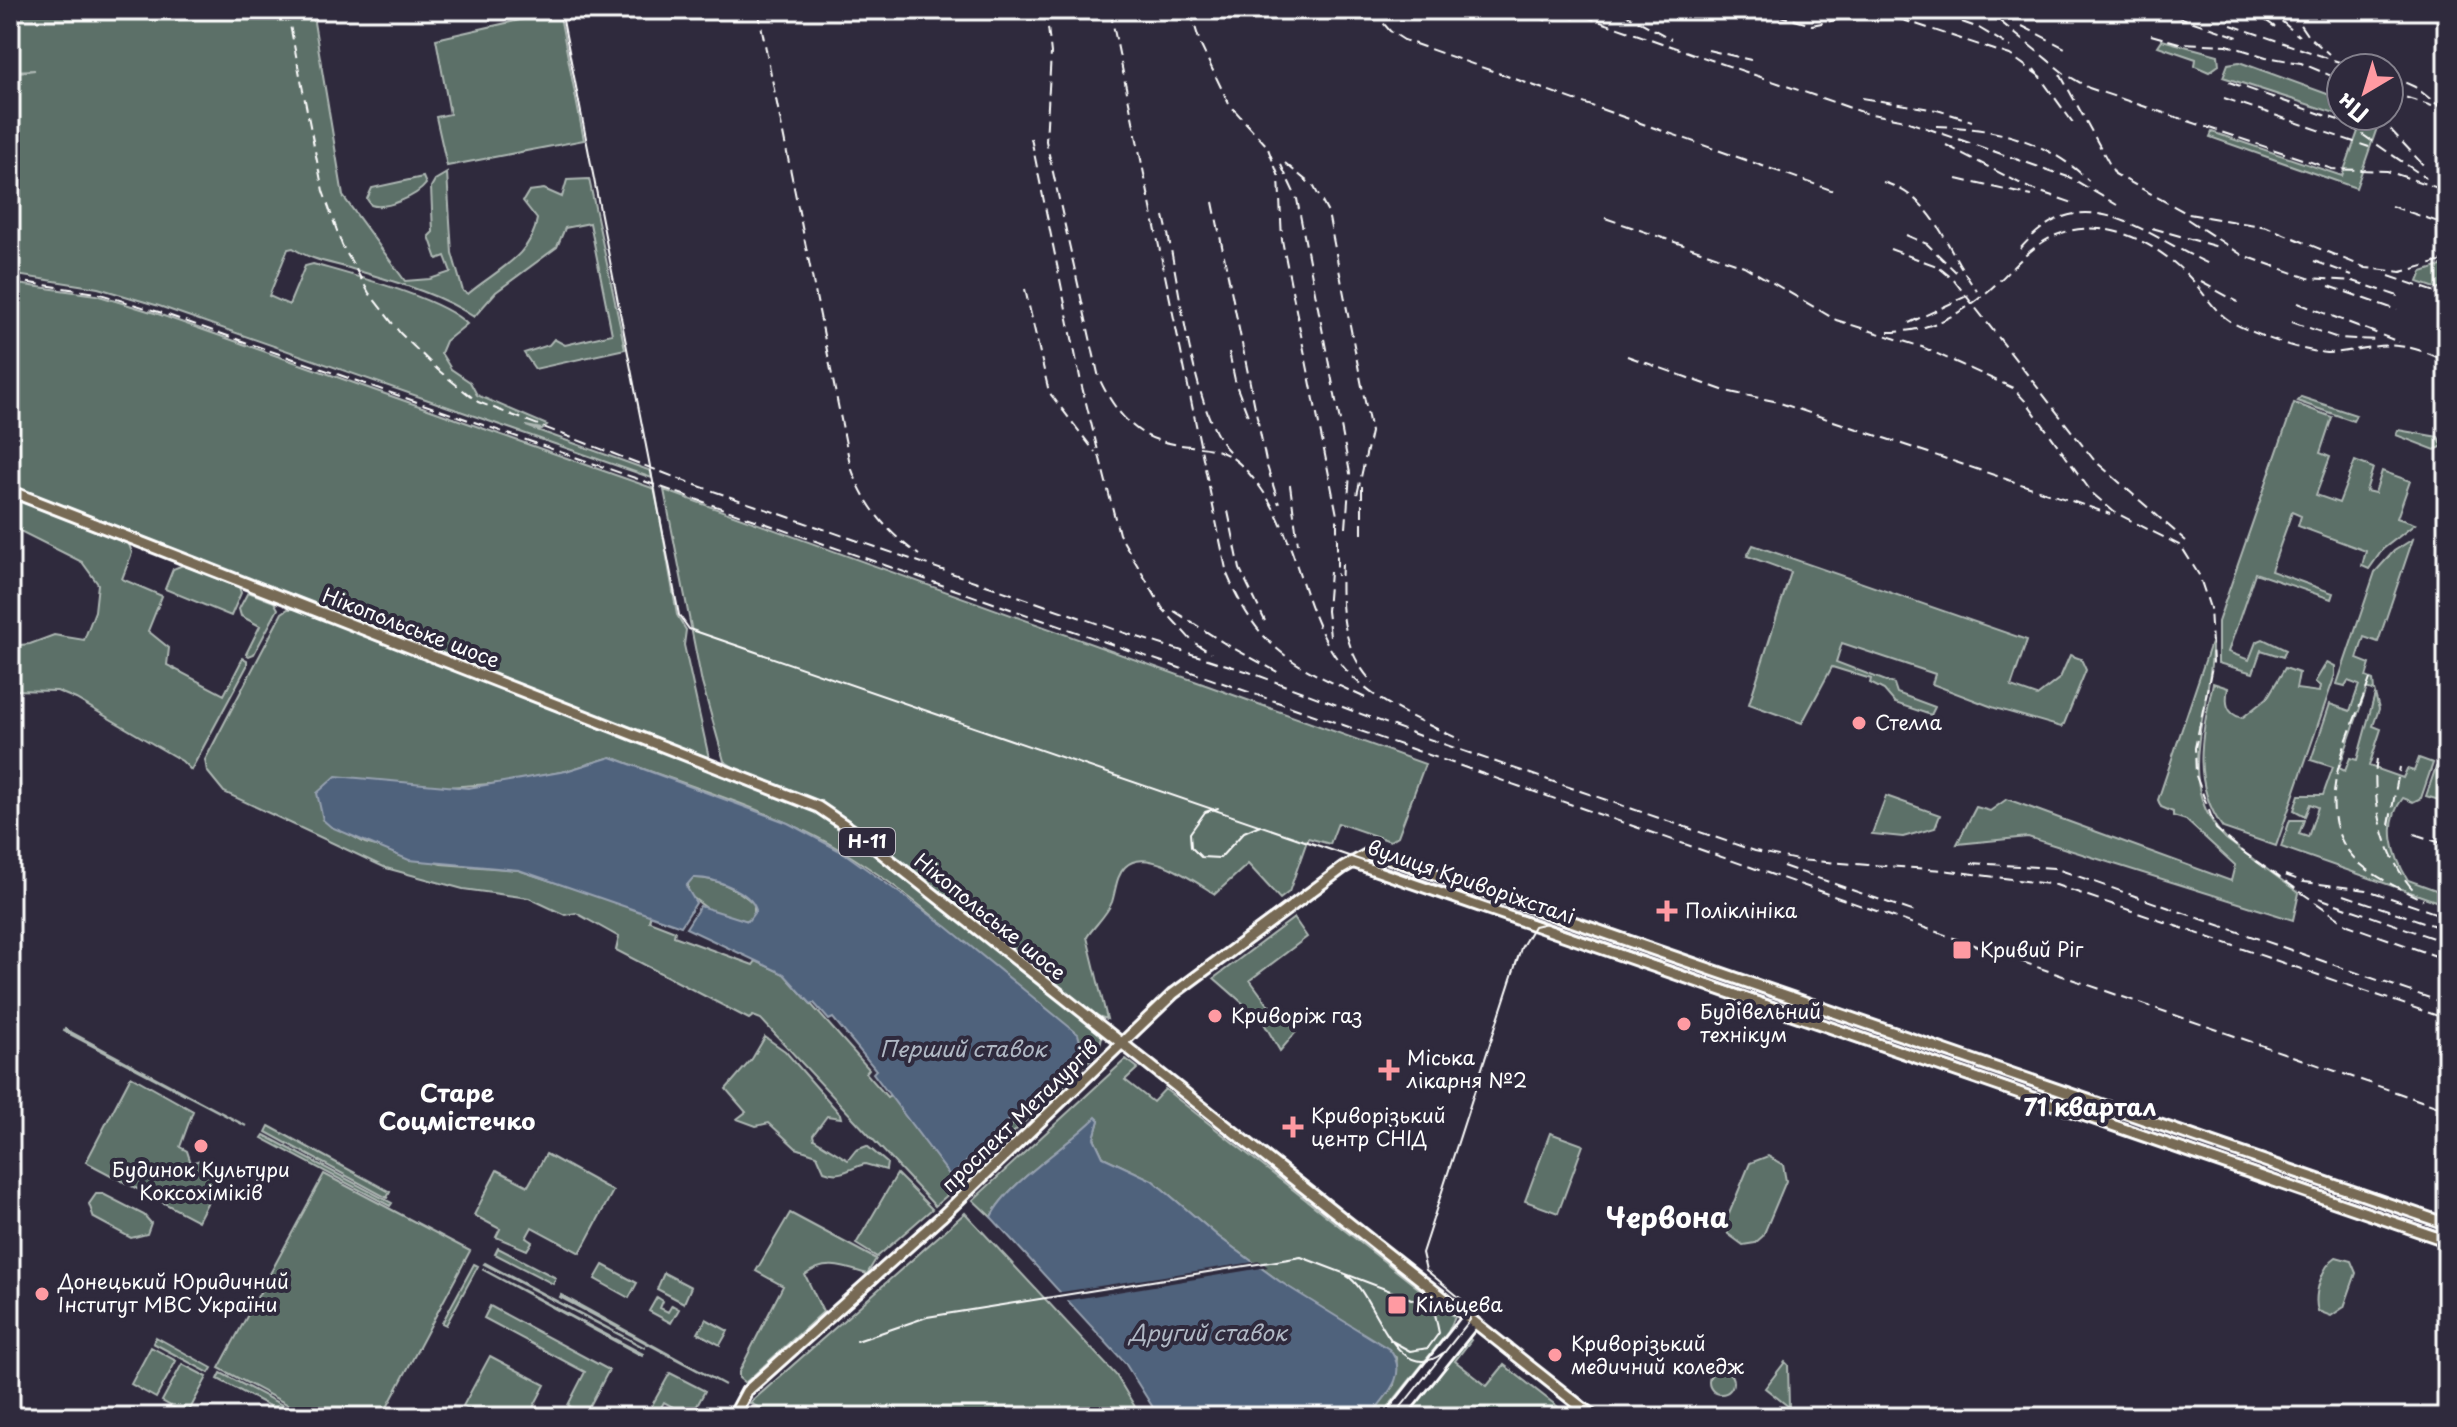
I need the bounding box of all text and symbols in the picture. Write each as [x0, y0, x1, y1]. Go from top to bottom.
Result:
north arrow [2325, 52, 2405, 132]
text: Пн [2329, 86, 2374, 132]
street label: Нікопольське шосе [319, 580, 504, 675]
place label: Стелла [1875, 707, 1943, 737]
marker: Стелла [1850, 714, 1868, 732]
road number: Н-11 [839, 828, 895, 856]
street label: вулиця Криворіжсталі [1364, 831, 1579, 931]
street label: Нікопольське шосе [908, 846, 1073, 987]
place label: Поліклініка [1685, 895, 1798, 925]
marker: Поліклініка [1656, 900, 1678, 922]
place label: Кривий Ріг [1980, 934, 2083, 964]
marker: Кривий Ріг [1951, 939, 1973, 961]
place label: Будівельний технікум [1700, 996, 1821, 1049]
place label: Криворіж газ [1231, 1000, 1362, 1030]
marker: Криворіж газ [1206, 1007, 1224, 1025]
marker: Будівельний технікум [1675, 1015, 1693, 1033]
water label: Перший ставок [880, 1031, 1048, 1064]
street label: проспект Металургів [934, 1032, 1105, 1198]
place label: Міська лікарня №2 [1406, 1042, 1527, 1095]
marker: Міська лікарня №2 [1378, 1059, 1400, 1081]
district label: Старе Соцмістечко [379, 1074, 535, 1138]
district label: 71 квартал [2024, 1088, 2156, 1124]
place label: Криворізький центр СНІД [1311, 1100, 1445, 1153]
marker: Криворізький центр СНІД [1282, 1116, 1304, 1138]
marker: Будинок Культури Коксохіміків [192, 1137, 210, 1155]
place label: Будинок Культури Коксохіміків [112, 1154, 290, 1207]
district label: Червона [1605, 1195, 1729, 1238]
place label: Донецький Юридичний Інститут МВС України [57, 1266, 289, 1319]
marker: Донецький Юридичний Інститут МВС України [33, 1285, 51, 1303]
place label: Кільцева [1415, 1289, 1503, 1319]
marker: Кільцева [1386, 1294, 1408, 1316]
water label: Другий ставок [1127, 1315, 1289, 1348]
place label: Криворізький медичний коледж [1571, 1328, 1744, 1381]
marker: Криворізький медичний коледж [1546, 1346, 1564, 1364]

